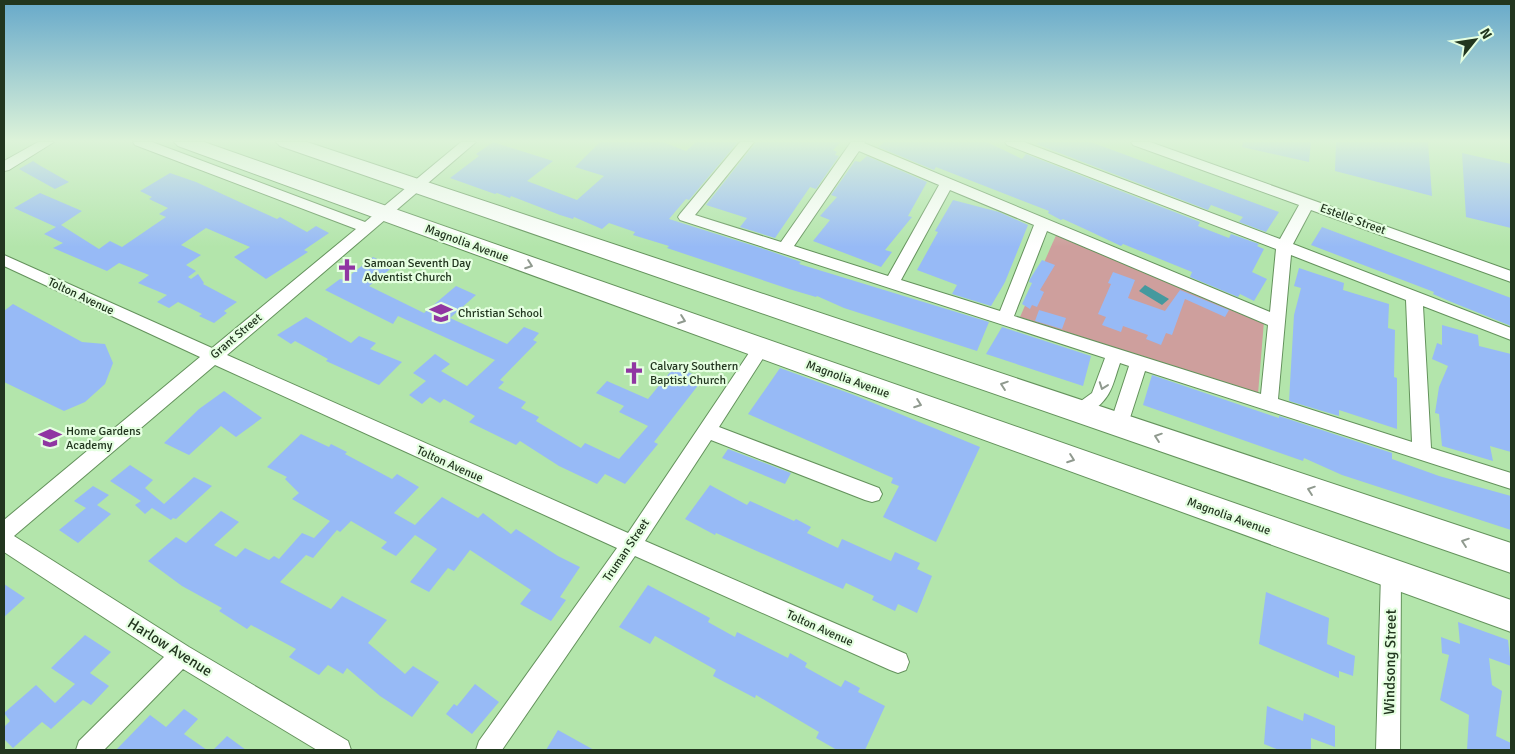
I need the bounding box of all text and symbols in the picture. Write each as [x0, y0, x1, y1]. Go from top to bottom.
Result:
north arrow [1450, 15, 1500, 65]
text: N [1476, 25, 1496, 42]
street label: Estelle Street [1318, 201, 1388, 238]
street label: Magnolia Avenue [423, 221, 511, 266]
place label: Samoan Seventh Day Adventist Church [364, 256, 471, 285]
church icon: Samoan Seventh Day Adventist Church [334, 257, 360, 283]
one-way arrow [525, 259, 533, 269]
street label: Tolton Avenue [45, 275, 116, 318]
school or university icon: Christian School [428, 300, 454, 326]
place label: Christian School [458, 306, 543, 321]
street label: Grant Street [207, 310, 265, 362]
one-way arrow [678, 314, 686, 324]
street label: Magnolia Avenue [804, 357, 892, 402]
place label: Calvary Southern Baptist Church [650, 359, 738, 388]
church icon: Calvary Southern Baptist Church [621, 360, 647, 386]
one-way arrow [1000, 381, 1008, 391]
one-way arrow [1099, 381, 1109, 390]
one-way arrow [913, 398, 922, 408]
place label: Home Gardens Academy [66, 424, 141, 453]
school or university icon: Home Gardens Academy [37, 425, 63, 451]
one-way arrow [1154, 433, 1162, 443]
street label: Tolton Avenue [414, 443, 486, 486]
one-way arrow [1066, 453, 1074, 463]
one-way arrow [1308, 486, 1316, 496]
street label: Magnolia Avenue [1185, 494, 1273, 539]
street label: Truman Street [600, 516, 653, 584]
one-way arrow [1461, 538, 1470, 548]
street label: Tolton Avenue [784, 607, 856, 650]
street label: Windsong Street [1380, 609, 1400, 715]
street label: Harlow Avenue [124, 614, 216, 680]

